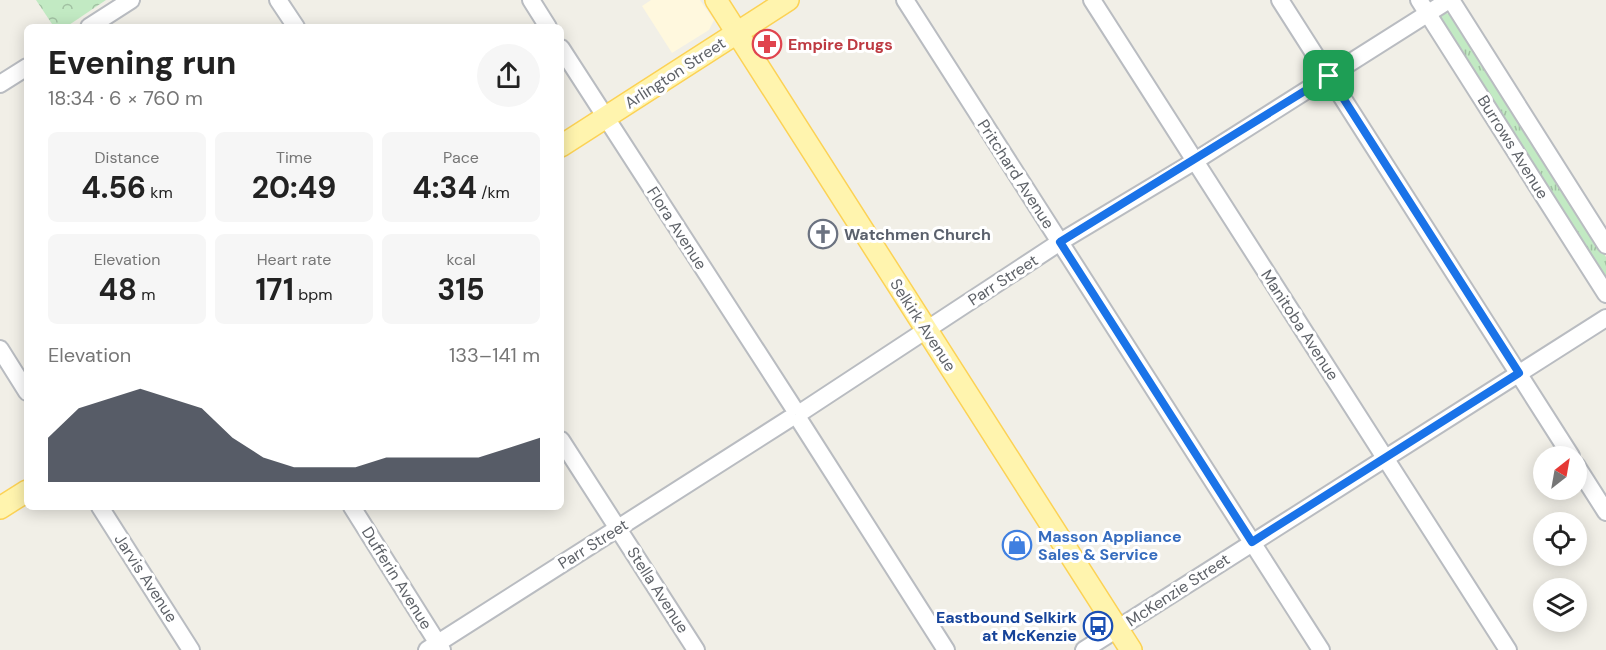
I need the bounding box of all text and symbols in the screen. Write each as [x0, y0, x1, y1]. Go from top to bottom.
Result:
pharmacy icon: Empire Drugs [751, 28, 783, 60]
street label: Arlington Street [620, 32, 730, 114]
place label: Empire Drugs [788, 34, 893, 55]
text: Evening run [48, 41, 236, 84]
button: share [477, 44, 540, 107]
pin [1303, 50, 1354, 101]
icon: arrive [1312, 59, 1345, 92]
text: 18:34 · 6 × 760 m [48, 85, 203, 111]
street label: Burrows Avenue [1473, 91, 1553, 203]
street label: Pritchard Avenue [973, 115, 1059, 233]
text: Distance [95, 147, 159, 168]
text: Time [276, 147, 312, 168]
text: Pace [443, 147, 479, 168]
text: 4.56 [81, 168, 146, 207]
text: 20:49 [252, 168, 336, 207]
text: 4:34 [412, 168, 477, 207]
text: km [146, 182, 173, 203]
text: /km [477, 182, 510, 203]
street label: Flora Avenue [642, 182, 712, 274]
church icon: Watchmen Church [807, 218, 839, 250]
place label: Watchmen Church [844, 224, 991, 245]
text: Elevation [94, 249, 160, 270]
text: Heart rate [257, 249, 331, 270]
text: kcal [447, 249, 475, 270]
street label: Parr Street [964, 250, 1042, 310]
street label: Manitoba Avenue [1256, 266, 1344, 384]
text: 48 [98, 270, 137, 309]
text: 171 [255, 270, 294, 309]
text: 315 [437, 270, 485, 309]
street label: Selkirk Avenue [885, 275, 961, 375]
text: m [137, 284, 156, 305]
text: bpm [294, 284, 333, 305]
text: Elevation [48, 342, 131, 368]
text: 133–141 m [449, 342, 540, 368]
north arrow [1533, 446, 1587, 500]
map controls [1533, 446, 1587, 632]
button: locate [1533, 512, 1587, 566]
street label: Parr Street [554, 514, 632, 574]
street label: Dufferin Avenue [357, 523, 437, 633]
place label: Masson Appliance Sales & Service [1038, 526, 1182, 565]
shop icon: Masson Appliance Sales & Service [1001, 529, 1033, 561]
street label: Jarvis Avenue [110, 530, 182, 626]
street label: Stella Avenue [622, 543, 694, 637]
street label: McKenzie Street [1122, 549, 1234, 631]
button: layers [1533, 578, 1587, 632]
place label: Eastbound Selkirk at McKenzie [936, 607, 1078, 646]
bus stop icon: Eastbound Selkirk at McKenzie [1082, 610, 1114, 642]

